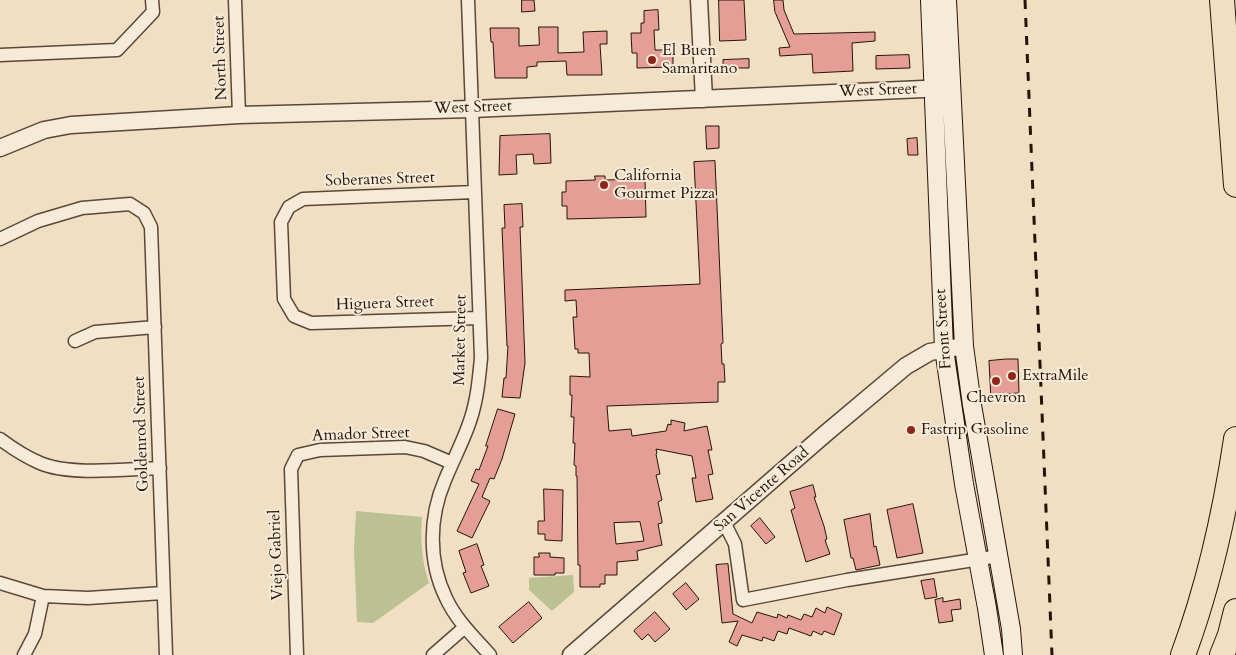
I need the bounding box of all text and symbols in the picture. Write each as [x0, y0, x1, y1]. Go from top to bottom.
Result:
street label: North Street [210, 15, 232, 101]
place label: El Buen Samaritano [662, 41, 737, 79]
marker: El Buen Samaritano [646, 54, 658, 66]
street label: West Street [839, 80, 917, 102]
street label: West Street [434, 97, 512, 119]
place label: California Gourmet Pizza [614, 166, 715, 204]
street label: Soberanes Street [325, 168, 435, 192]
marker: California Gourmet Pizza [598, 179, 610, 191]
street label: Front Street [932, 288, 956, 370]
street label: Higuera Street [335, 293, 435, 315]
street label: Market Street [451, 294, 471, 386]
place label: ExtraMile [1022, 366, 1089, 386]
marker: ExtraMile [1006, 370, 1018, 382]
marker: Chevron [990, 375, 1002, 387]
street label: Goldenrod Street [130, 376, 154, 492]
place label: Chevron [966, 388, 1026, 408]
place label: Fastrip Gasoline [921, 420, 1029, 440]
street label: Amador Street [312, 424, 410, 446]
marker: Fastrip Gasoline [905, 424, 917, 436]
street label: San Vicente Road [710, 443, 814, 537]
street label: Viejo Gabriel [266, 509, 288, 601]

